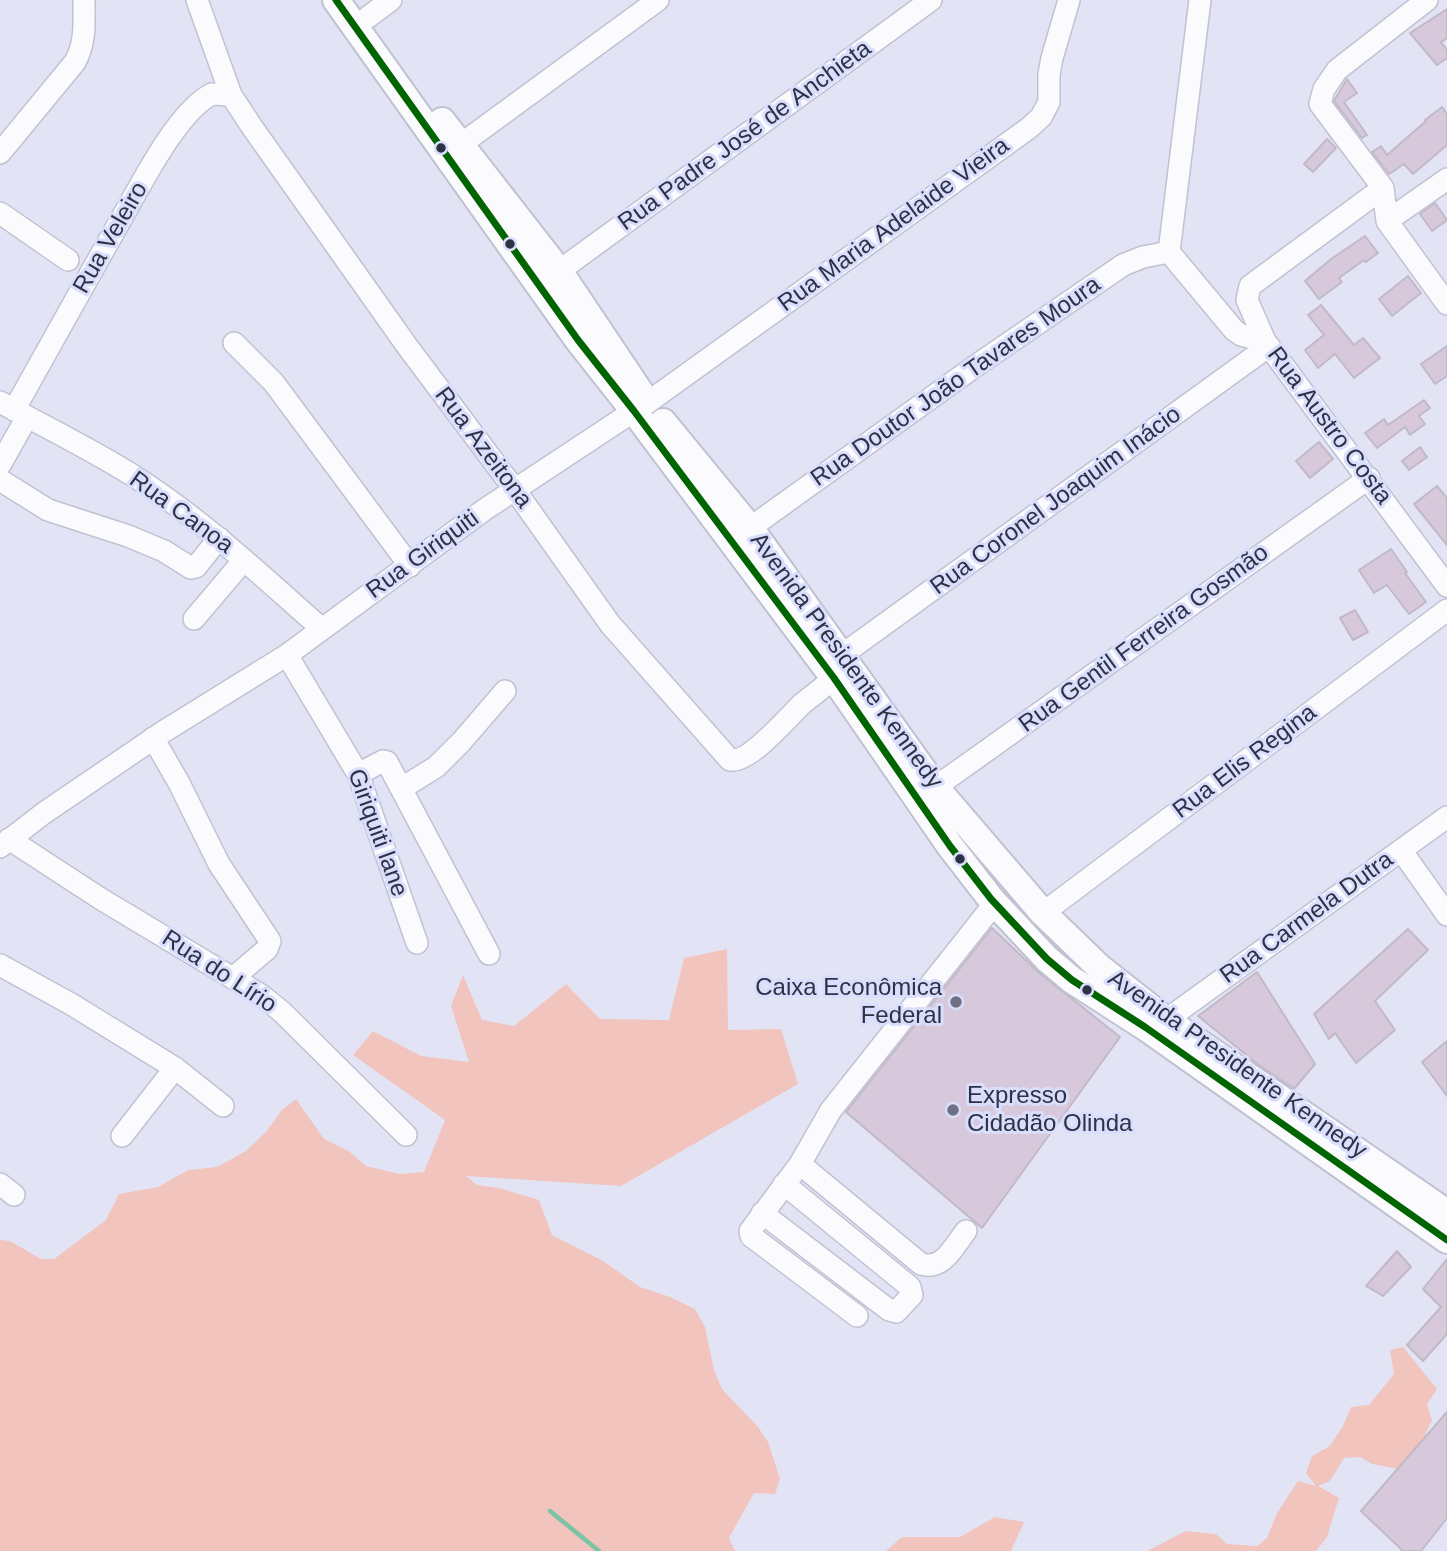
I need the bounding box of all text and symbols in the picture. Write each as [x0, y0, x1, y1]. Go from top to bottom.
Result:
street label: Rua Padre José de Anchieta [613, 35, 877, 237]
street label: Rua Maria Adelaide Vieira [773, 132, 1015, 318]
unlabelled marker [434, 141, 448, 155]
street label: Rua Veleiro [68, 177, 154, 299]
unlabelled marker [503, 237, 517, 251]
street label: Rua Doutor João Tavares Moura [806, 271, 1106, 493]
street label: Rua Austro Costa [1261, 342, 1397, 510]
street label: Rua Azeitona [428, 382, 538, 514]
street label: Rua Coronel Joaquim Inácio [925, 400, 1187, 602]
street label: Rua Canoa [123, 466, 239, 560]
street label: Rua Giriquiti [361, 505, 485, 605]
street label: Avenida Presidente Kennedy [744, 527, 948, 795]
street label: Rua Gentil Ferreira Gosmão [1014, 539, 1274, 739]
street label: Rua Elis Regina [1168, 699, 1322, 825]
street label: Giriquiti lane [341, 765, 413, 901]
street label: Rua Carmela Dutra [1215, 846, 1399, 990]
unlabelled marker [953, 852, 967, 866]
street label: Rua do Lírio [156, 924, 282, 1020]
street label: Avenida Presidente Kennedy [1102, 965, 1372, 1165]
place label: Caixa Econômica Federal [755, 974, 942, 1030]
unlabelled marker [1080, 983, 1094, 997]
marker: Caixa Econômica Federal [948, 994, 964, 1010]
place label: Expresso Cidadão Olinda [967, 1082, 1132, 1138]
marker: Expresso Cidadão Olinda [945, 1102, 961, 1118]

